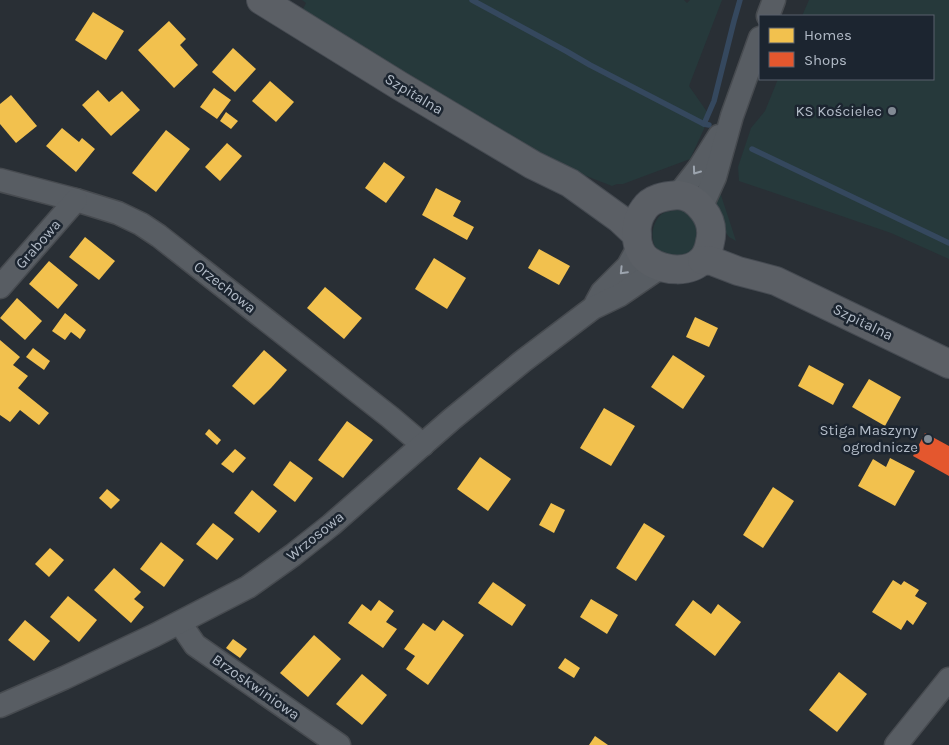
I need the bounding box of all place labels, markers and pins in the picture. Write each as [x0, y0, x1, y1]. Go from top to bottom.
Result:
place label: KS Kościelec [796, 102, 882, 120]
marker: KS Kościelec [886, 105, 898, 117]
place label: Stiga Maszyny ogrodnicze [820, 421, 918, 456]
marker: Stiga Maszyny ogrodnicze [922, 433, 934, 445]

